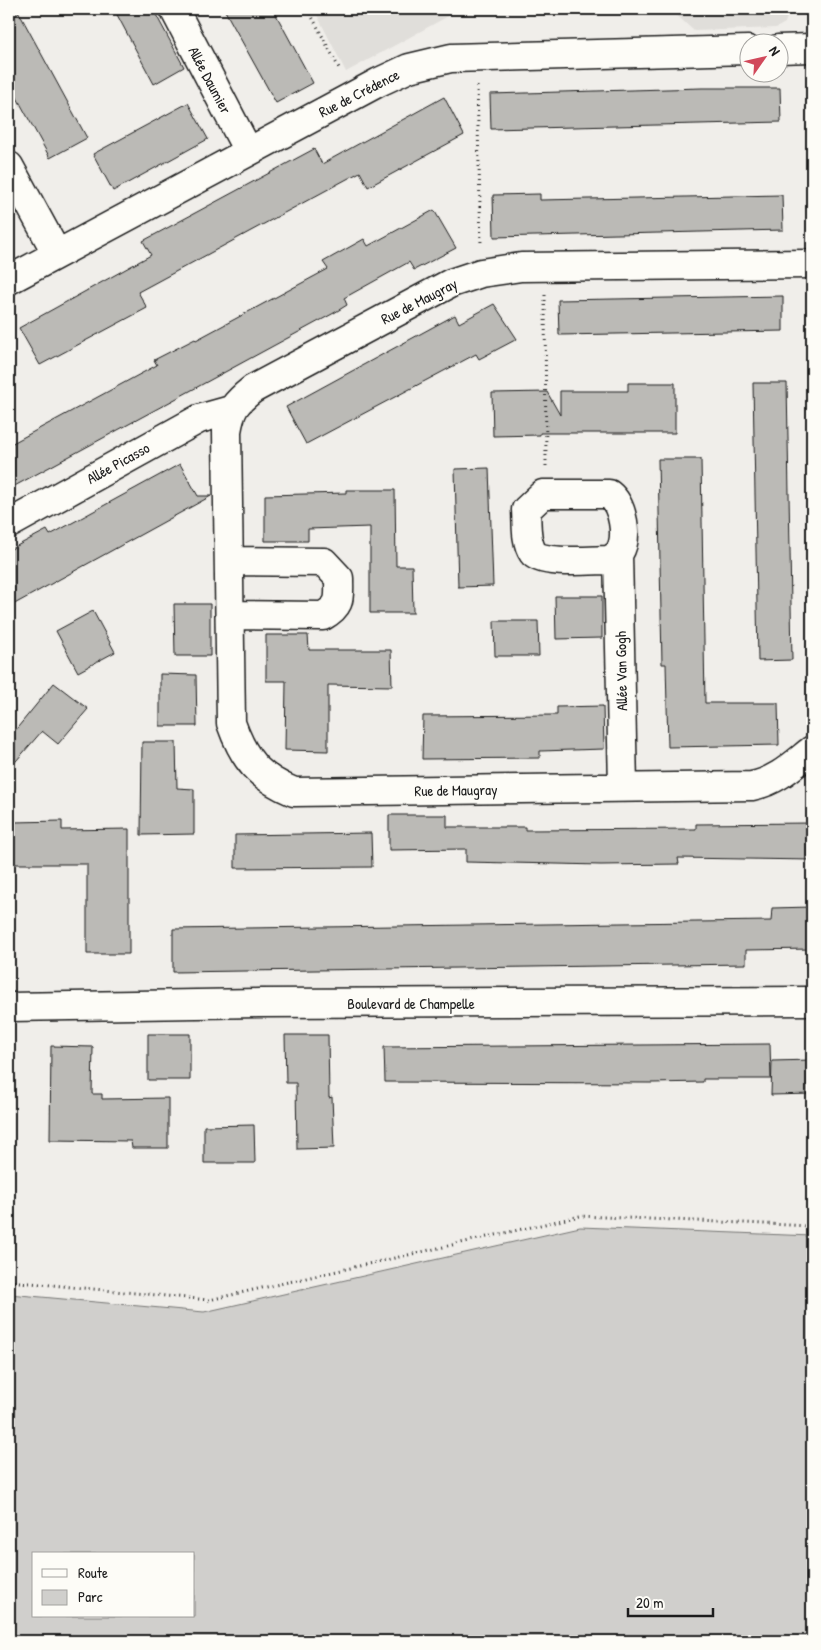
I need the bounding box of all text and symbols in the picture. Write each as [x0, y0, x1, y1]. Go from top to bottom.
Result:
north arrow [738, 32, 788, 82]
text: N [765, 42, 785, 59]
street label: Allée Daumier [183, 43, 237, 118]
street label: Rue de Crédence [315, 64, 403, 122]
street label: Rue de Maugray [377, 273, 461, 329]
street label: Allée Picasso [83, 437, 153, 489]
street label: Allée Van Gogh [610, 631, 632, 711]
street label: Rue de Maugray [414, 779, 498, 801]
street label: Boulevard de Champelle [347, 993, 475, 1014]
legend [32, 1552, 195, 1618]
text: Route [78, 1562, 108, 1583]
scale bar [628, 1585, 714, 1617]
text: Parc [78, 1586, 103, 1607]
text: 20 m [636, 1592, 663, 1613]

